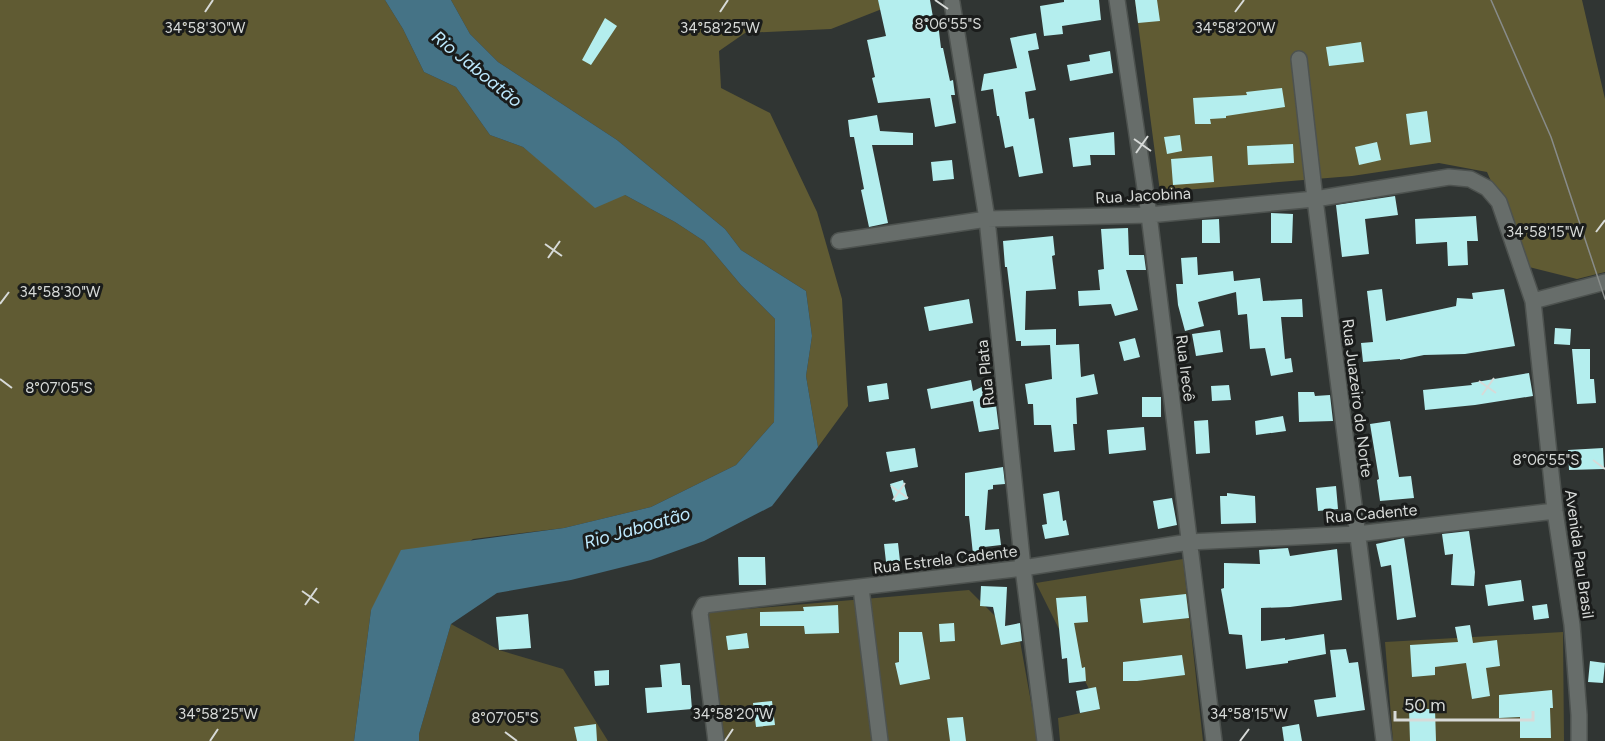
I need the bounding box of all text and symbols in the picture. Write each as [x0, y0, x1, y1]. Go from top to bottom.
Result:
text: 8°06'55"S [914, 15, 982, 33]
text: 34°58'30"W [165, 19, 246, 37]
text: 34°58'25"W [680, 19, 761, 37]
text: 34°58'20"W [1194, 19, 1276, 37]
water label: Rio Jaboatão [427, 26, 527, 112]
street label: Rua Jacobina [1095, 184, 1191, 207]
text: 34°58'15"W [1506, 223, 1585, 241]
text: 34°58'30"W [20, 283, 101, 301]
street label: Rua Juazeiro do Norte [1338, 318, 1377, 479]
street label: Rua Irecê [1172, 334, 1199, 403]
street label: Rua Plata [973, 339, 998, 407]
text: 8°07'05"S [25, 379, 93, 397]
text: 8°06'55"S [1512, 451, 1580, 469]
street label: Avenida Pau Brasil [1561, 488, 1598, 620]
street label: Rua Cadente [1324, 500, 1418, 527]
water label: Rio Jaboatão [581, 502, 693, 554]
street label: Rua Estrela Cadente [872, 541, 1019, 578]
scale bar [1395, 684, 1533, 722]
text: 50 m [1404, 694, 1446, 716]
text: 34°58'25"W [178, 705, 259, 723]
text: 34°58'20"W [692, 705, 774, 723]
text: 34°58'15"W [1210, 705, 1289, 723]
text: 8°07'05"S [471, 709, 539, 727]

